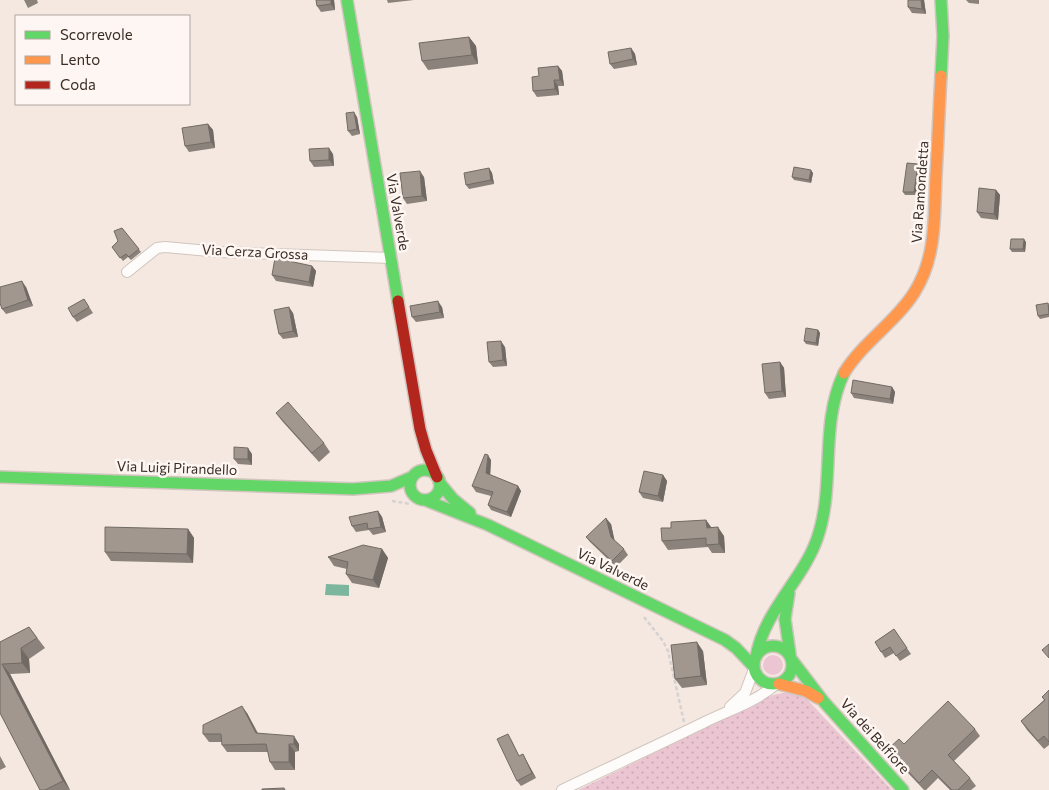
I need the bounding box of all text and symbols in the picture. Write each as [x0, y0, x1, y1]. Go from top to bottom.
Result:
legend [15, 15, 190, 105]
text: Scorrevole [60, 25, 133, 43]
text: Lento [60, 50, 100, 68]
text: Coda [60, 75, 96, 93]
street label: Via Ramondetta [907, 140, 932, 244]
street label: Via Valverde [383, 172, 414, 252]
street label: Via Cerza Grossa [201, 240, 309, 263]
street label: Via Luigi Pirandello [116, 457, 238, 478]
street label: Via Valverde [574, 544, 652, 593]
street label: Via dei Belfiore [837, 695, 914, 777]

